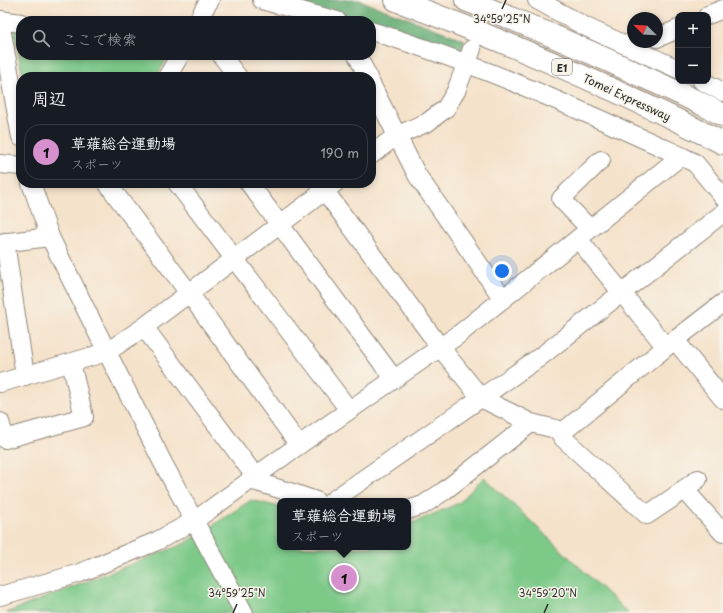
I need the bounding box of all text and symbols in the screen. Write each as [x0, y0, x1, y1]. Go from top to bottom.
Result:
text: 34°59'25"N [473, 11, 531, 26]
north arrow [627, 12, 663, 48]
map controls [675, 12, 711, 84]
button: + [675, 12, 711, 48]
search box [16, 16, 376, 60]
icon: search [30, 27, 52, 49]
text: ここで検索 [62, 27, 137, 50]
button: − [675, 48, 711, 84]
road number: E1 [552, 59, 572, 75]
street label: Tomei Expressway [580, 69, 674, 125]
text: 周辺 [32, 85, 66, 111]
text: 草薙総合運動場 [71, 131, 176, 154]
text: 1 [43, 143, 49, 162]
text: 190 m [320, 143, 359, 162]
text: スポーツ [71, 154, 123, 173]
your location [492, 261, 512, 281]
popup [277, 498, 411, 550]
text: 草薙総合運動場 [291, 503, 397, 526]
text: スポーツ [291, 526, 343, 545]
pin: 1 [331, 563, 357, 593]
text: 34°59'25"N [208, 585, 266, 600]
text: 34°59'20"N [519, 585, 577, 600]

